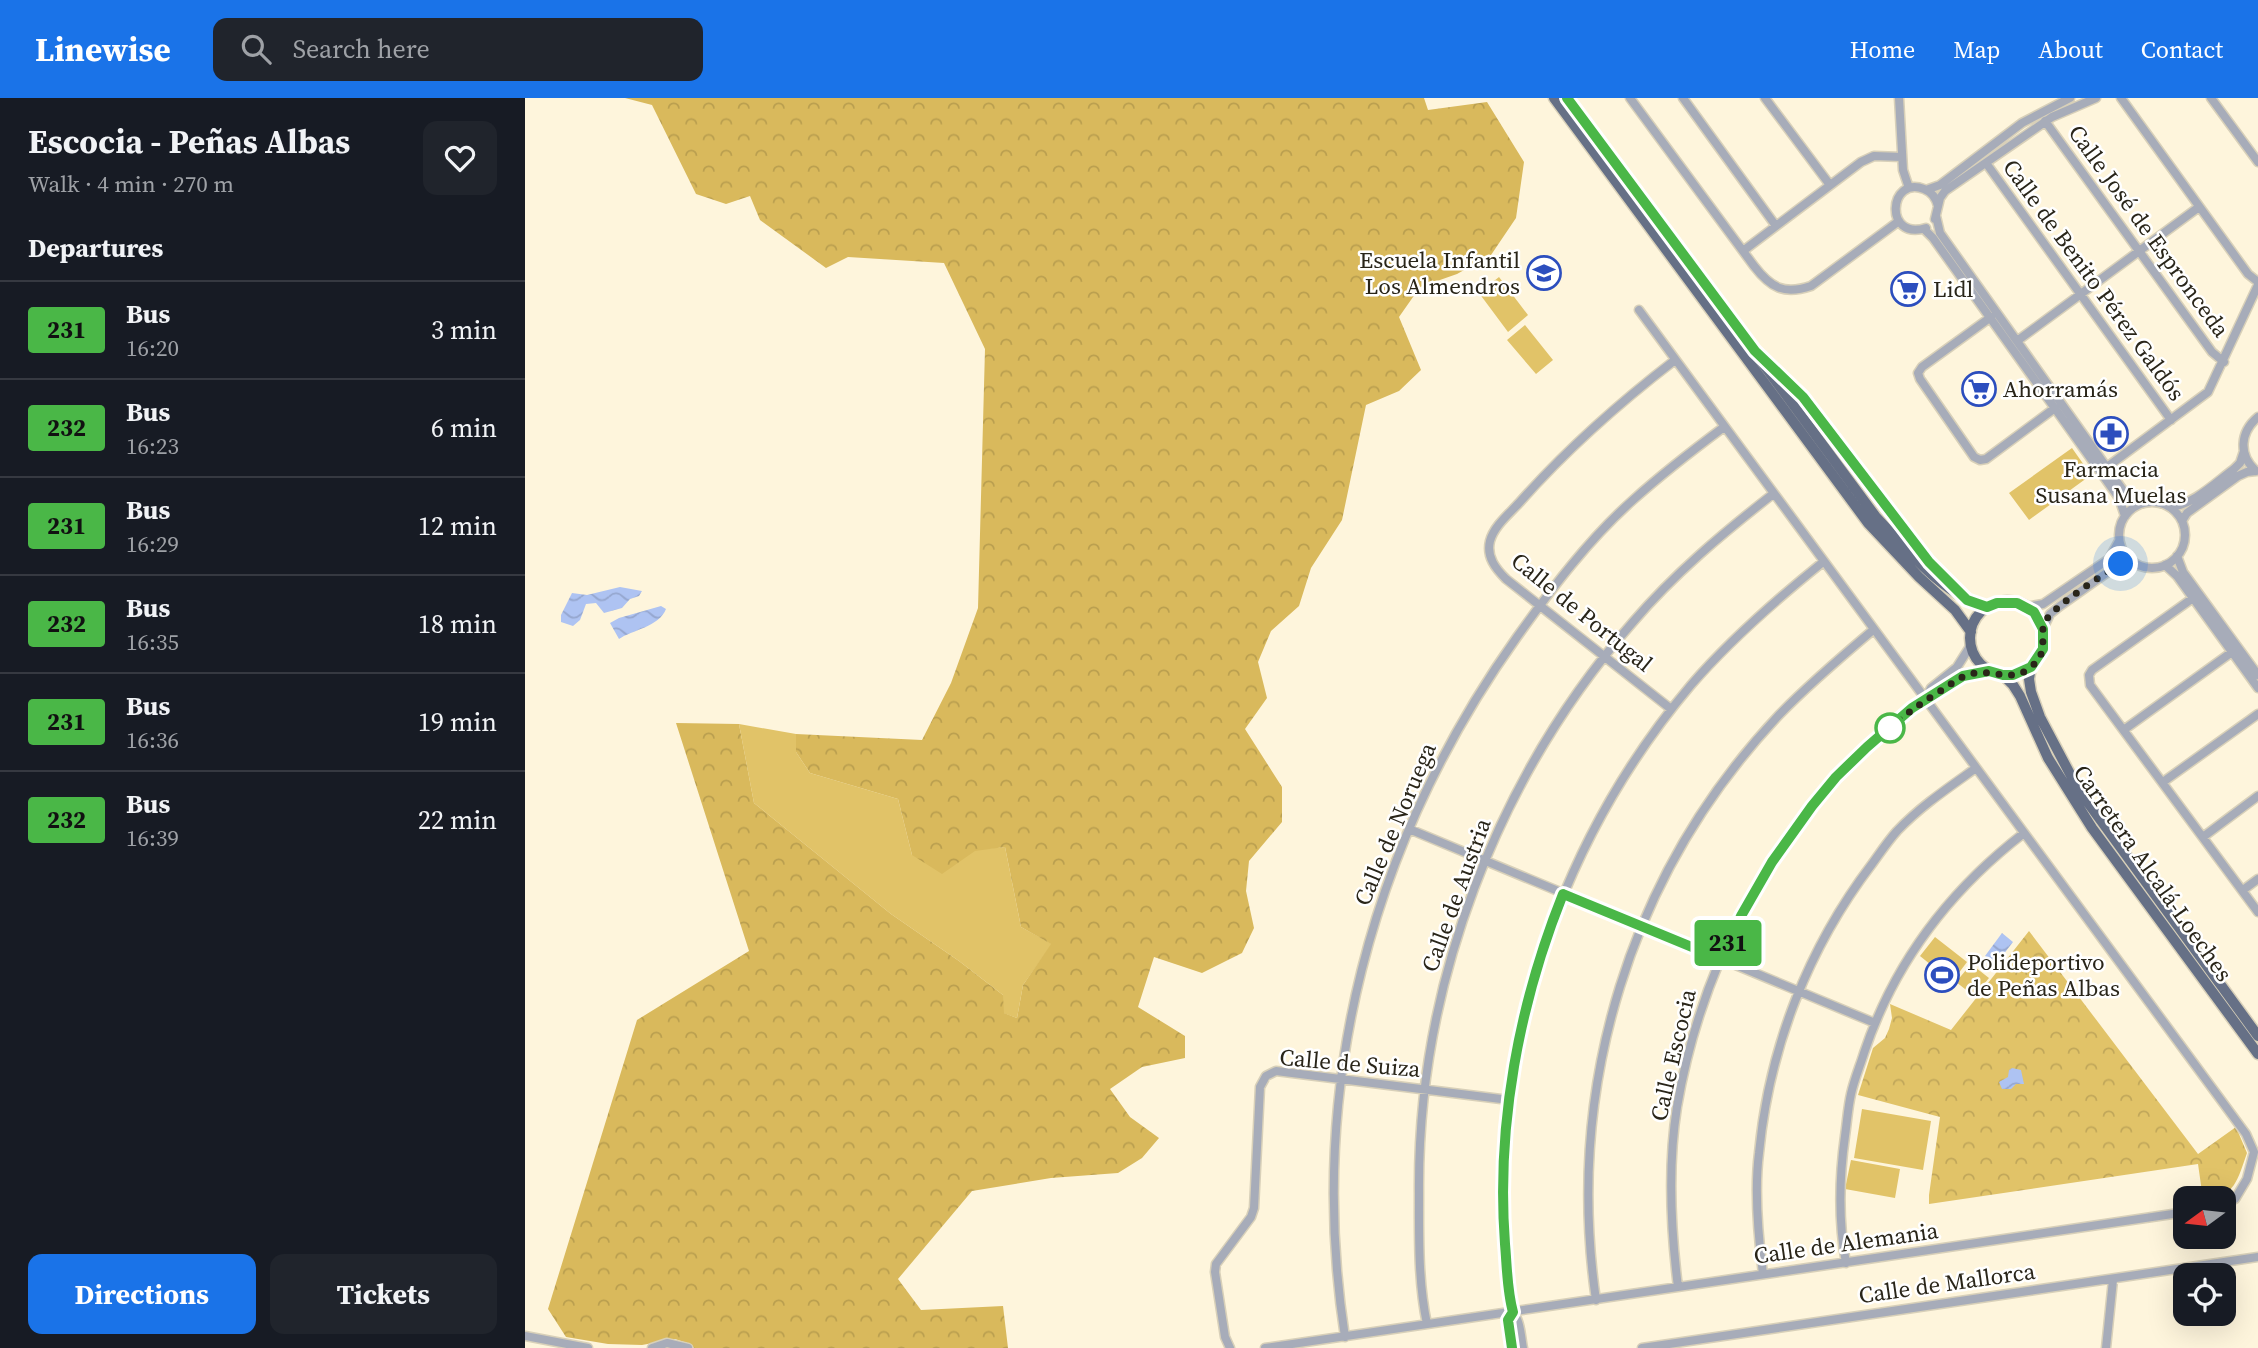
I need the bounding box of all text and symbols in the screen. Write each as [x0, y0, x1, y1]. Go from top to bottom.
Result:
search box [213, 18, 703, 81]
text: Linewise [35, 27, 171, 72]
icon: search [237, 30, 275, 68]
text: Search here [293, 31, 430, 67]
text: Home [1850, 33, 1915, 66]
text: Map [1953, 33, 2000, 66]
text: About [2038, 33, 2103, 66]
text: Contact [2141, 33, 2223, 66]
street label: Calle José de Espronceda [2061, 118, 2237, 344]
text: Escocia - Peñas Albas [28, 119, 350, 164]
button: heart [423, 121, 497, 195]
street label: Calle de Benito Pérez Galdós [1995, 153, 2193, 407]
text: Walk · 4 min · 270 m [28, 168, 234, 200]
text: Departures [28, 230, 163, 266]
place label: Escuela Infantil Los Almendros [1359, 244, 1520, 302]
school or university icon: Escuela Infantil Los Almendros [1525, 254, 1563, 292]
supermarket icon: Lidl [1889, 270, 1927, 308]
place label: Lidl [1933, 273, 1974, 305]
text: Bus [126, 296, 170, 332]
text: 3 min [431, 312, 497, 348]
text: 231 [47, 313, 86, 346]
text: 16:20 [126, 332, 179, 364]
supermarket icon: Ahorramás [1960, 370, 1998, 408]
place label: Ahorramás [2003, 373, 2118, 405]
text: Bus [126, 394, 170, 430]
text: 6 min [431, 410, 497, 446]
text: 232 [47, 411, 86, 444]
pharmacy icon: Farmacia Susana Muelas [2092, 415, 2130, 453]
text: 16:23 [126, 430, 179, 462]
place label: Farmacia Susana Muelas [2036, 453, 2186, 511]
text: Bus [126, 492, 170, 528]
text: 12 min [418, 508, 497, 544]
text: 231 [47, 509, 86, 542]
text: 16:29 [126, 528, 179, 560]
street label: Calle de Portugal [1504, 545, 1660, 679]
your location [2103, 546, 2138, 581]
text: Bus [126, 590, 170, 626]
text: 18 min [418, 606, 497, 642]
text: 232 [47, 607, 86, 640]
text: 16:35 [126, 626, 179, 658]
text: Bus [126, 688, 170, 724]
text: 19 min [418, 704, 497, 740]
text: 231 [47, 705, 86, 738]
unlabelled marker [1875, 713, 1905, 743]
text: 16:36 [126, 724, 179, 756]
street label: Calle de Noruega [1346, 737, 1444, 910]
street label: Carretera Alcalá-Loeches [2066, 758, 2240, 988]
text: Bus [126, 786, 170, 822]
text: 22 min [418, 802, 497, 838]
text: 232 [47, 803, 86, 836]
street label: Calle de Austria [1413, 814, 1499, 976]
text: 16:39 [126, 822, 179, 854]
line badge: 231 [1688, 920, 1768, 966]
text: 231 [1708, 926, 1748, 959]
place label: Polideportivo de Peñas Albas [1967, 946, 2120, 1004]
sports icon: Polideportivo de Peñas Albas [1923, 956, 1961, 994]
street label: Calle Escocia [1642, 986, 1704, 1124]
street label: Calle de Suiza [1278, 1041, 1422, 1085]
north arrow [2173, 1186, 2237, 1250]
map controls [2173, 1186, 2236, 1326]
street label: Calle de Alemania [1752, 1214, 1941, 1272]
button: Directions [28, 1254, 256, 1334]
button: Tickets [270, 1254, 497, 1334]
street label: Calle de Mallorca [1857, 1255, 2038, 1311]
button: locate [2173, 1263, 2236, 1326]

